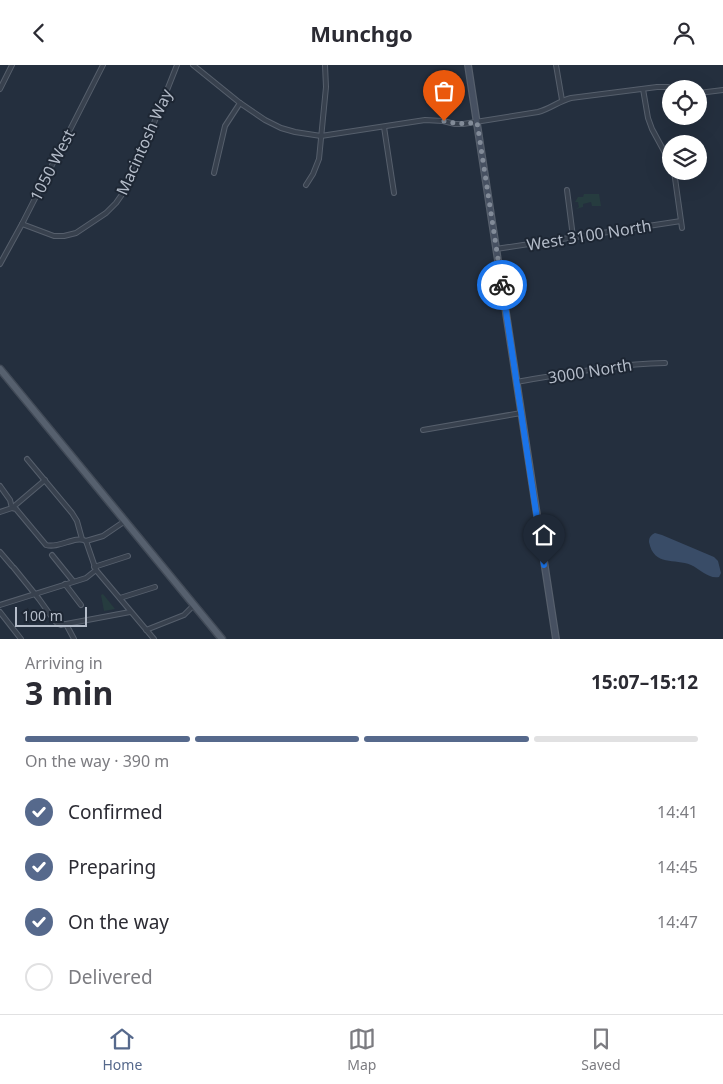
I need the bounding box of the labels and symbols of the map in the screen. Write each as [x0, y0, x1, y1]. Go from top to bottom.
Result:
pin [423, 70, 465, 121]
street label: Macintosh Way [111, 85, 178, 199]
street label: 1050 West [25, 125, 80, 205]
street label: West 3100 North [525, 214, 653, 256]
courier [477, 260, 527, 310]
street label: 3000 North [546, 353, 634, 389]
pin [523, 514, 565, 565]
scale bar [15, 604, 88, 627]

